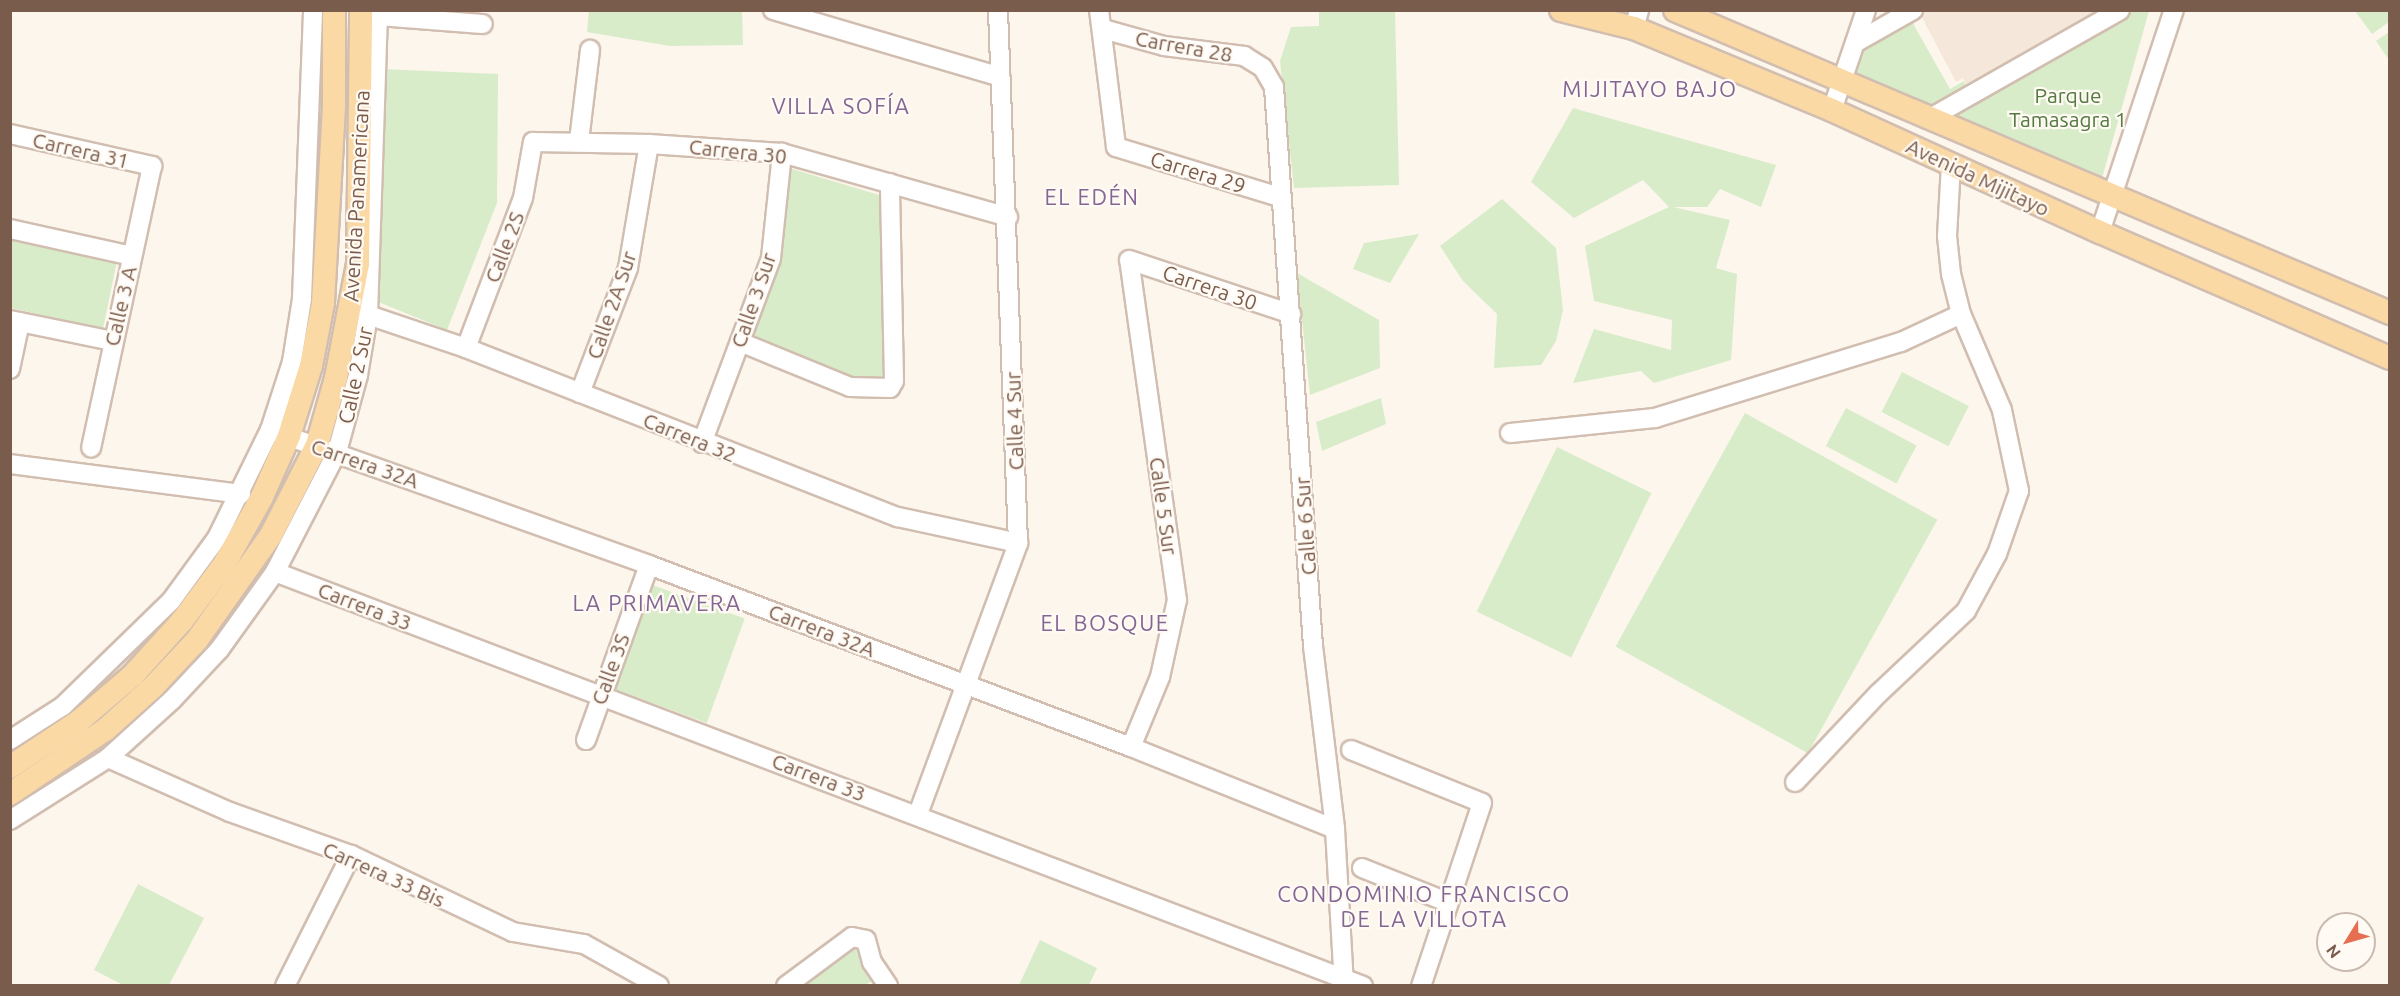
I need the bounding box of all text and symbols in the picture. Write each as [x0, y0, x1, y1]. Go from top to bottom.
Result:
street label: Carrera 28 [1133, 25, 1235, 67]
district label: MIJITAYO BAJO [1562, 76, 1738, 102]
park label: Parque Tamasagra 1 [2009, 82, 2127, 132]
street label: Avenida Panamericana [338, 89, 374, 303]
district label: VILLA SOFÍA [772, 93, 910, 119]
street label: Carrera 31 [30, 127, 132, 173]
street label: Carrera 30 [688, 133, 788, 169]
street label: Avenida Mijitayo [1902, 133, 2054, 221]
street label: Carrera 29 [1147, 146, 1249, 198]
district label: EL EDÉN [1044, 184, 1140, 210]
street label: Calle 2S [479, 208, 529, 286]
street label: Calle 2A Sur [581, 248, 641, 362]
street label: Calle 3 Sur [725, 249, 781, 351]
street label: Carrera 30 [1159, 259, 1261, 315]
street label: Calle 3 A [99, 264, 141, 348]
street label: Calle 2 Sur [332, 324, 378, 426]
street label: Calle 4 Sur [1000, 371, 1028, 471]
street label: Carrera 32 [640, 407, 740, 467]
street label: Carrera 32A [308, 433, 422, 493]
street label: Calle 5 Sur [1145, 455, 1183, 557]
street label: Calle 6 Sur [1289, 476, 1321, 576]
street label: Carrera 33 [315, 577, 415, 635]
district label: LA PRIMAVERA [573, 590, 741, 616]
street label: Carrera 32A [765, 598, 879, 662]
district label: EL BOSQUE [1040, 610, 1170, 636]
street label: Calle 3S [586, 630, 634, 708]
street label: Carrera 33 [769, 748, 869, 806]
street label: Carrera 33 Bis [319, 836, 449, 912]
district label: CONDOMINIO FRANCISCO DE LA VILLOTA [1277, 880, 1571, 932]
north arrow [2316, 912, 2376, 972]
text: N [2322, 941, 2344, 962]

